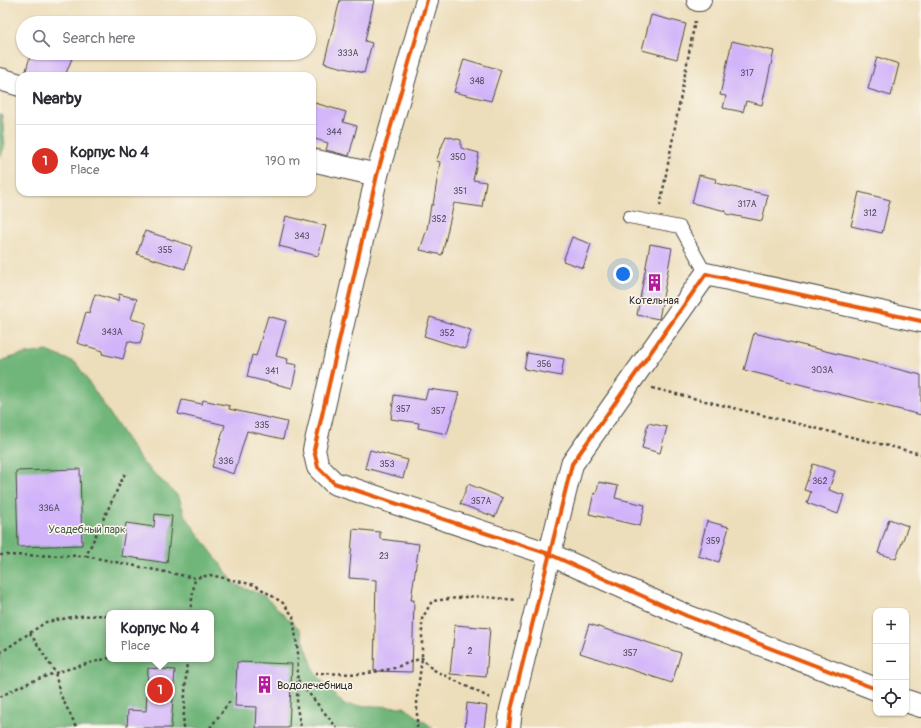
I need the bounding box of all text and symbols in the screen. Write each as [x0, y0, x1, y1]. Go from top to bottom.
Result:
search box [16, 16, 316, 60]
icon: search [30, 27, 52, 49]
text: Search here [62, 29, 135, 48]
house number: 333А [338, 48, 359, 59]
house number: 317 [740, 68, 754, 79]
house number: 348 [470, 76, 485, 87]
text: Nearby [32, 88, 81, 109]
house number: 344 [326, 127, 343, 138]
text: Корпус № 4 [70, 143, 149, 162]
house number: 350 [450, 152, 466, 163]
text: 1 [42, 153, 48, 169]
text: 190 m [265, 153, 300, 169]
text: Place [70, 162, 99, 178]
house number: 351 [453, 186, 467, 197]
house number: 317А [737, 199, 757, 210]
house number: 312 [863, 208, 877, 219]
house number: 352 [432, 214, 446, 225]
house number: 343 [294, 231, 310, 242]
house number: 355 [158, 245, 173, 256]
your location [613, 264, 633, 284]
building icon: Котельная [644, 272, 664, 292]
place label: Котельная [629, 294, 679, 307]
house number: 343А [101, 327, 123, 338]
house number: 352 [440, 328, 454, 339]
house number: 356 [536, 359, 552, 370]
house number: 303А [811, 365, 833, 376]
house number: 341 [265, 366, 279, 377]
house number: 357 [396, 404, 411, 415]
house number: 357 [431, 406, 446, 417]
house number: 335 [255, 420, 270, 431]
house number: 336 [218, 456, 234, 467]
house number: 353 [380, 459, 394, 470]
house number: 362 [812, 476, 828, 487]
house number: 357А [471, 496, 491, 507]
house number: 336А [38, 503, 60, 514]
park label: Усадебный парк [48, 523, 126, 536]
house number: 359 [706, 536, 721, 547]
house number: 23 [379, 551, 389, 562]
map controls [873, 608, 909, 716]
button: + [873, 608, 909, 644]
popup [106, 610, 214, 662]
text: Корпус № 4 [121, 619, 199, 638]
text: Place [121, 638, 150, 654]
button: − [873, 644, 909, 680]
house number: 2 [467, 646, 473, 657]
house number: 357 [623, 648, 638, 659]
pin: 1 [147, 675, 173, 705]
building icon: Водолечебница [254, 675, 274, 695]
place label: Водолечебница [277, 679, 353, 692]
button: locate [873, 680, 909, 716]

